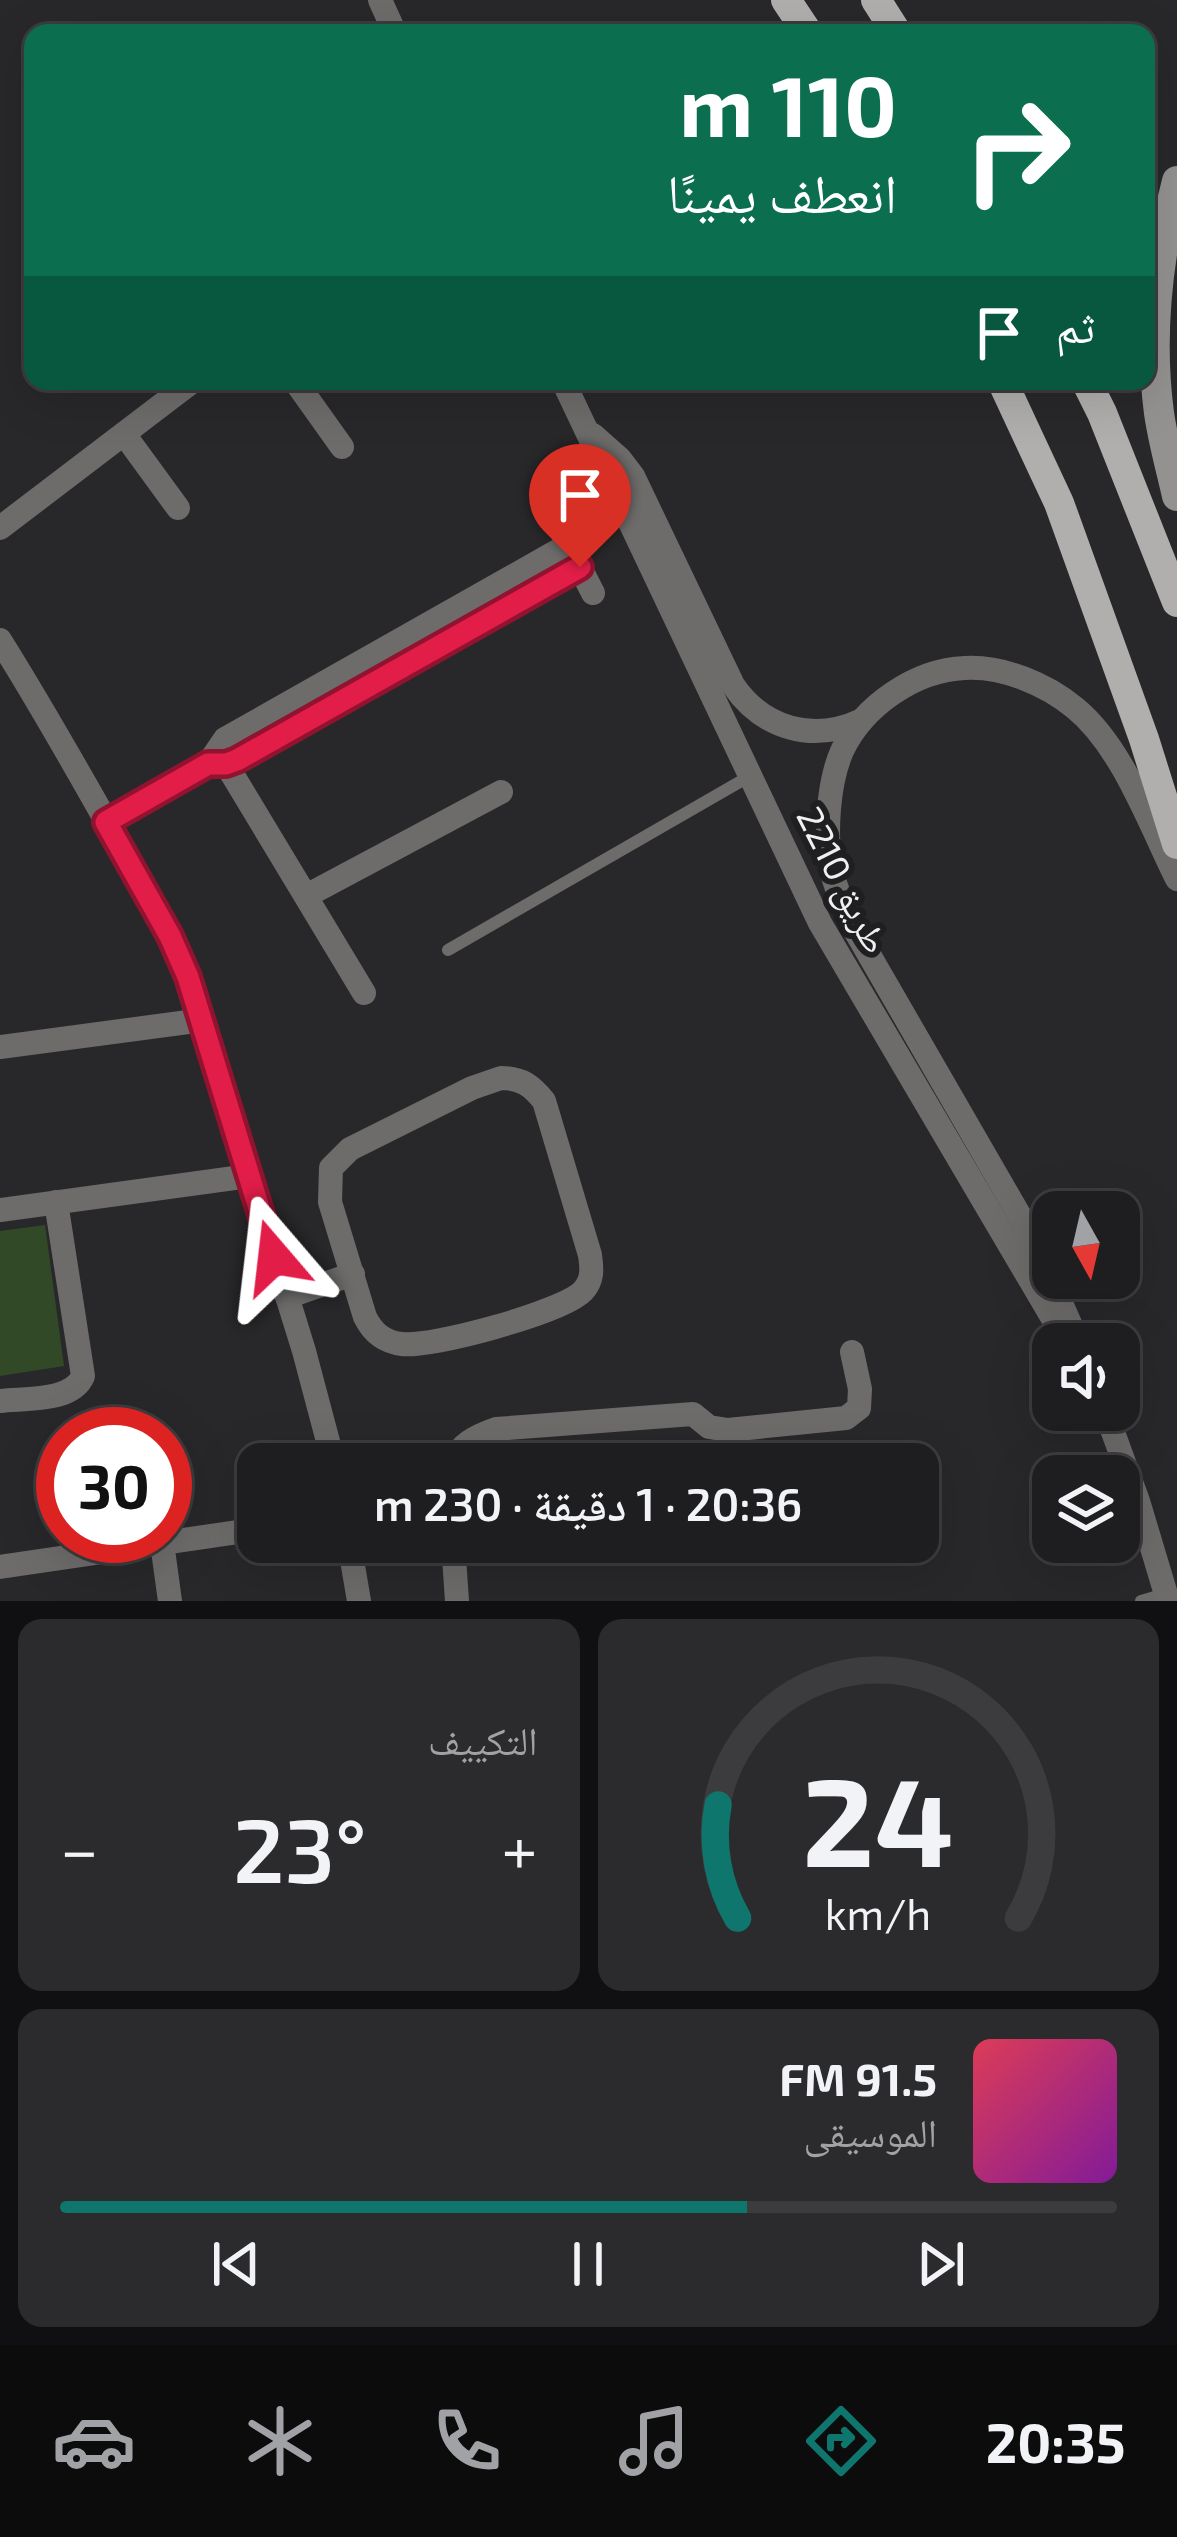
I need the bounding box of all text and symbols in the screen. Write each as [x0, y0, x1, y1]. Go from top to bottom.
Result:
text: 110 m [679, 53, 897, 154]
icon: right [939, 72, 1095, 228]
text: انعطف يمينًا [667, 159, 897, 224]
text: ثم [1056, 298, 1095, 352]
icon: arrive [966, 300, 1032, 366]
pin [529, 444, 631, 567]
icon: arrive [547, 462, 613, 528]
street label: طريق 2210 [787, 799, 899, 961]
north arrow [1032, 1191, 1140, 1299]
map controls [1032, 1191, 1140, 1563]
position arrow [211, 1194, 337, 1320]
button: sound [1032, 1323, 1140, 1431]
speed limit sign: 30 [36, 1407, 192, 1563]
button: layers [1032, 1455, 1140, 1563]
text: 20:36 · 1 دقيقة · 230 m [374, 1476, 802, 1530]
text: التكييف [428, 1716, 538, 1763]
text: 24 [802, 1742, 954, 1892]
text: 23° [233, 1793, 367, 1901]
text: − [60, 1808, 99, 1887]
text: + [501, 1808, 538, 1887]
text: km/h [825, 1887, 931, 1939]
text: 91.5 FM [779, 2051, 937, 2105]
text: الموسيقى [804, 2108, 937, 2155]
icon: previous [203, 2231, 269, 2297]
icon: pause [555, 2231, 621, 2297]
icon: next [908, 2231, 974, 2297]
icon: car [52, 2399, 136, 2483]
icon: climate [238, 2399, 322, 2483]
icon: phone [425, 2399, 509, 2483]
icon: music [612, 2399, 696, 2483]
icon: directions [799, 2399, 883, 2483]
text: 20:35 [986, 2409, 1126, 2474]

